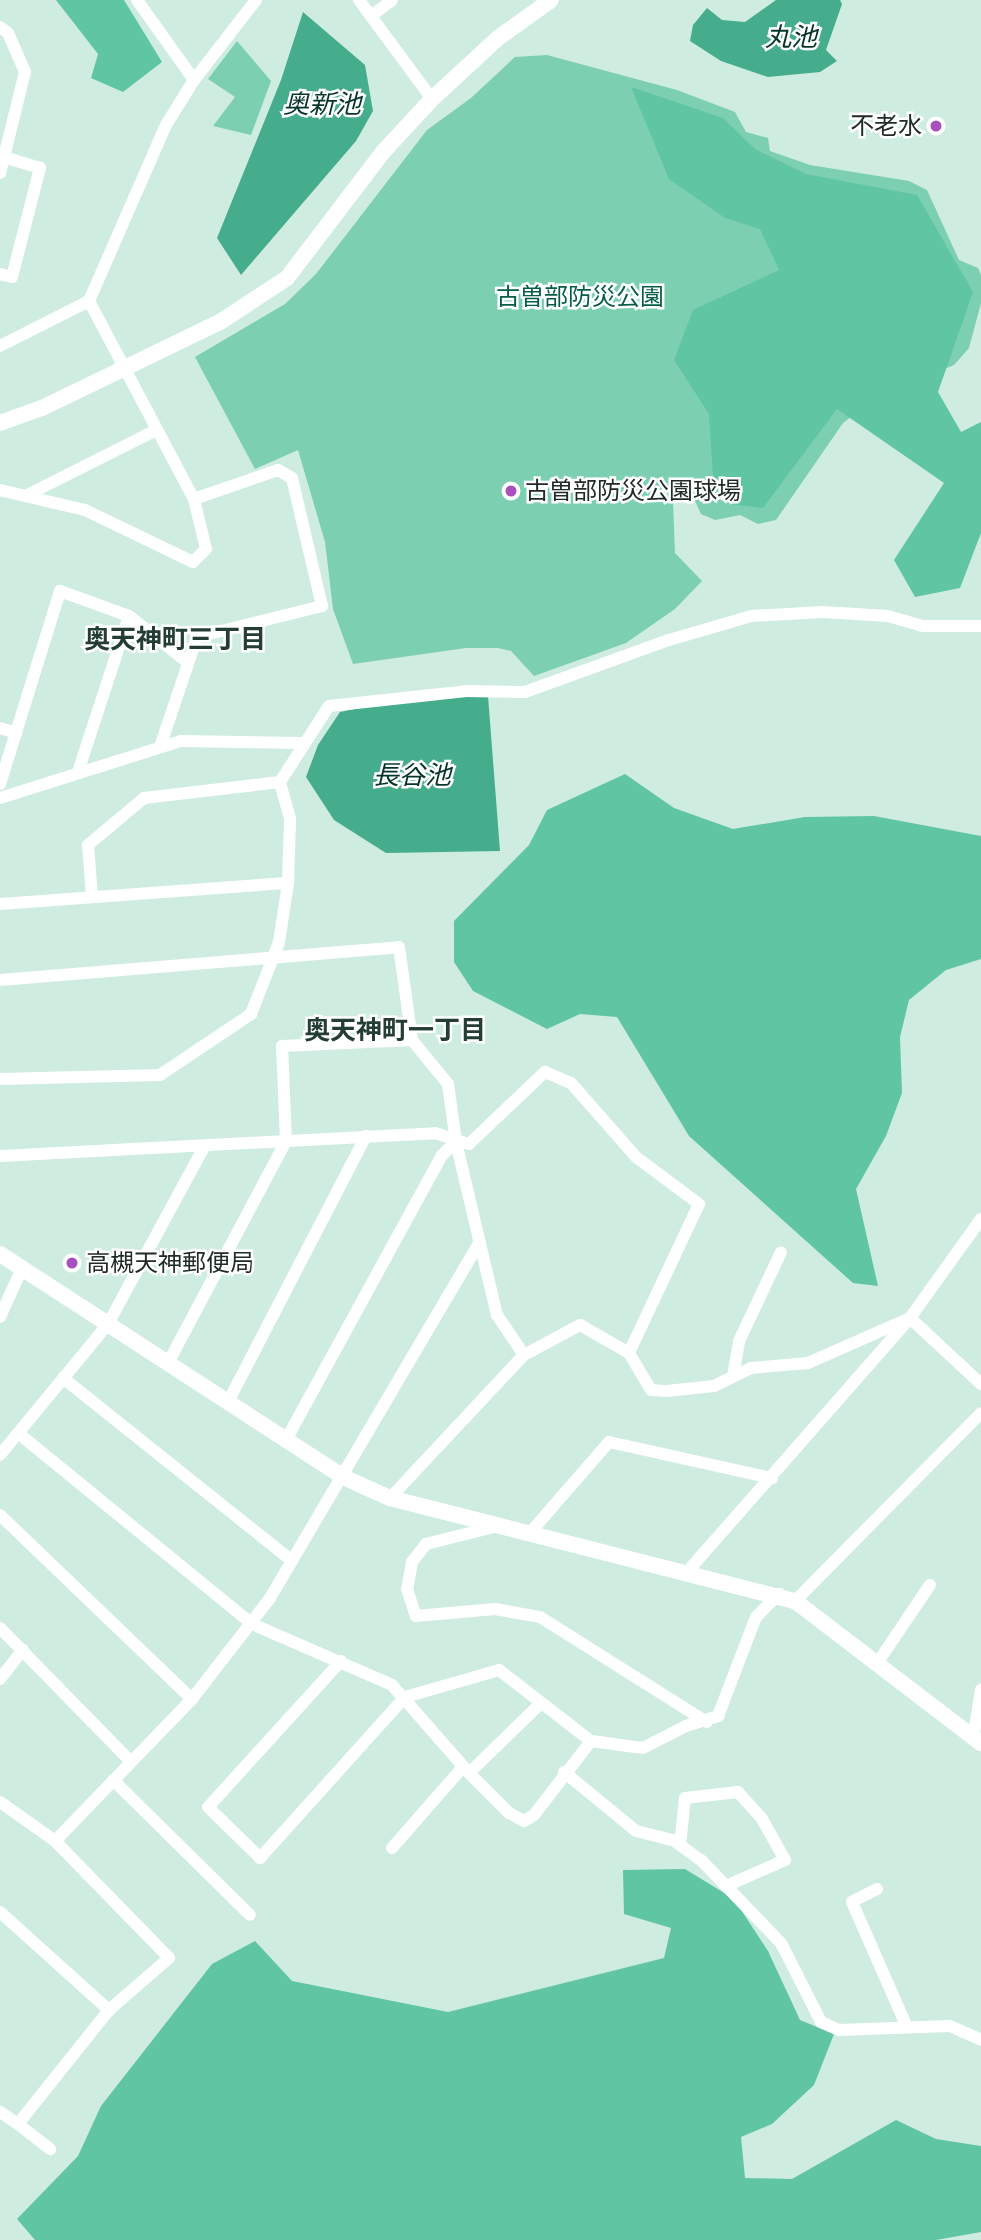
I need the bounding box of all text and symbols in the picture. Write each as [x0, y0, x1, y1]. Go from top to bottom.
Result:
water label: 丸池 [765, 21, 817, 53]
water label: 奥新池 [283, 88, 361, 120]
place label: 不老水 [850, 112, 922, 140]
marker: 不老水 [928, 118, 944, 134]
park label: 古曽部防災公園 [496, 283, 664, 311]
place label: 古曽部防災公園球場 [525, 477, 741, 505]
marker: 古曽部防災公園球場 [503, 483, 519, 499]
district label: 奥天神町三丁目 [84, 623, 266, 655]
water label: 長谷池 [373, 759, 451, 791]
district label: 奥天神町一丁目 [304, 1014, 486, 1046]
place label: 高槻天神郵便局 [86, 1249, 254, 1277]
marker: 高槻天神郵便局 [64, 1255, 80, 1271]

